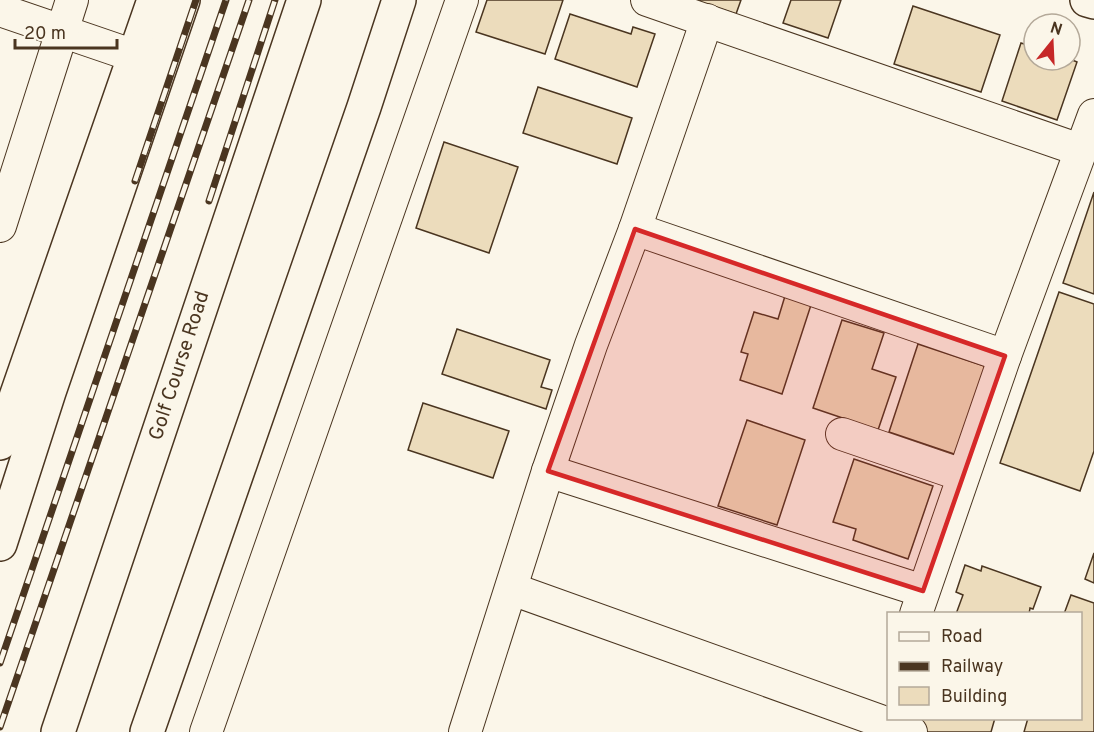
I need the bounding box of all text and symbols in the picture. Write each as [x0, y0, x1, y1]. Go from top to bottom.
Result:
scale bar [15, 12, 117, 50]
north arrow [1022, 12, 1082, 72]
text: N [1047, 18, 1065, 41]
text: 20 m [24, 23, 66, 46]
street label: Golf Course Road [144, 288, 216, 444]
legend [887, 612, 1082, 720]
text: Road [941, 626, 983, 649]
text: Railway [941, 656, 1003, 679]
text: Building [941, 686, 1007, 709]

